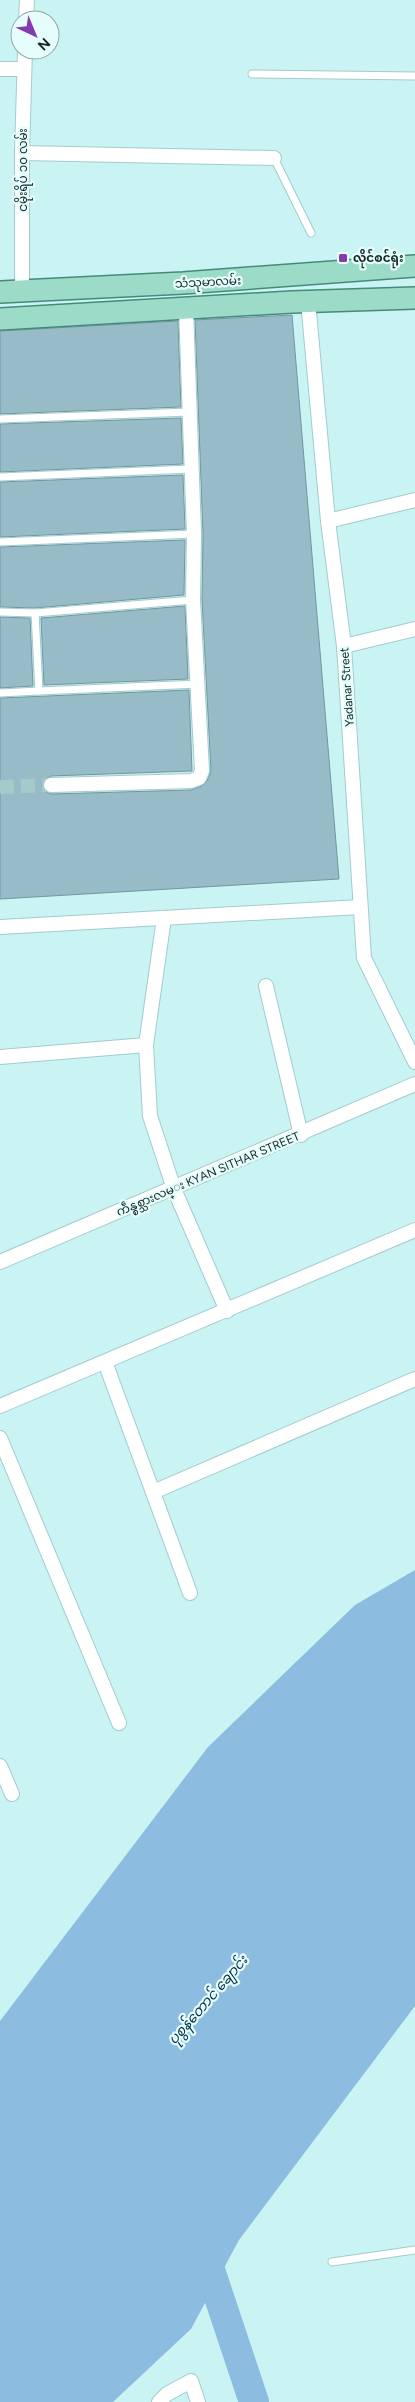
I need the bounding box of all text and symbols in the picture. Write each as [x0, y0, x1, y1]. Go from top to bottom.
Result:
north arrow [10, 10, 60, 60]
text: N [34, 34, 53, 54]
street label: ငမိုးရိပ် ၁၀ လမ်း [14, 128, 33, 212]
place label: လိုင်စင်ရုံး [353, 248, 404, 269]
marker: လိုင်စင်ရုံး [337, 252, 349, 264]
street label: သံသုမာလမ်း [174, 271, 242, 294]
street label: Yadanar Street [337, 647, 357, 727]
street label: ကဵန္စစ္သားလမ္း KYAN SITHAR STREET [114, 1127, 303, 1222]
water label: ပုစွန်တောင် ချောင်း [163, 1950, 254, 2050]

